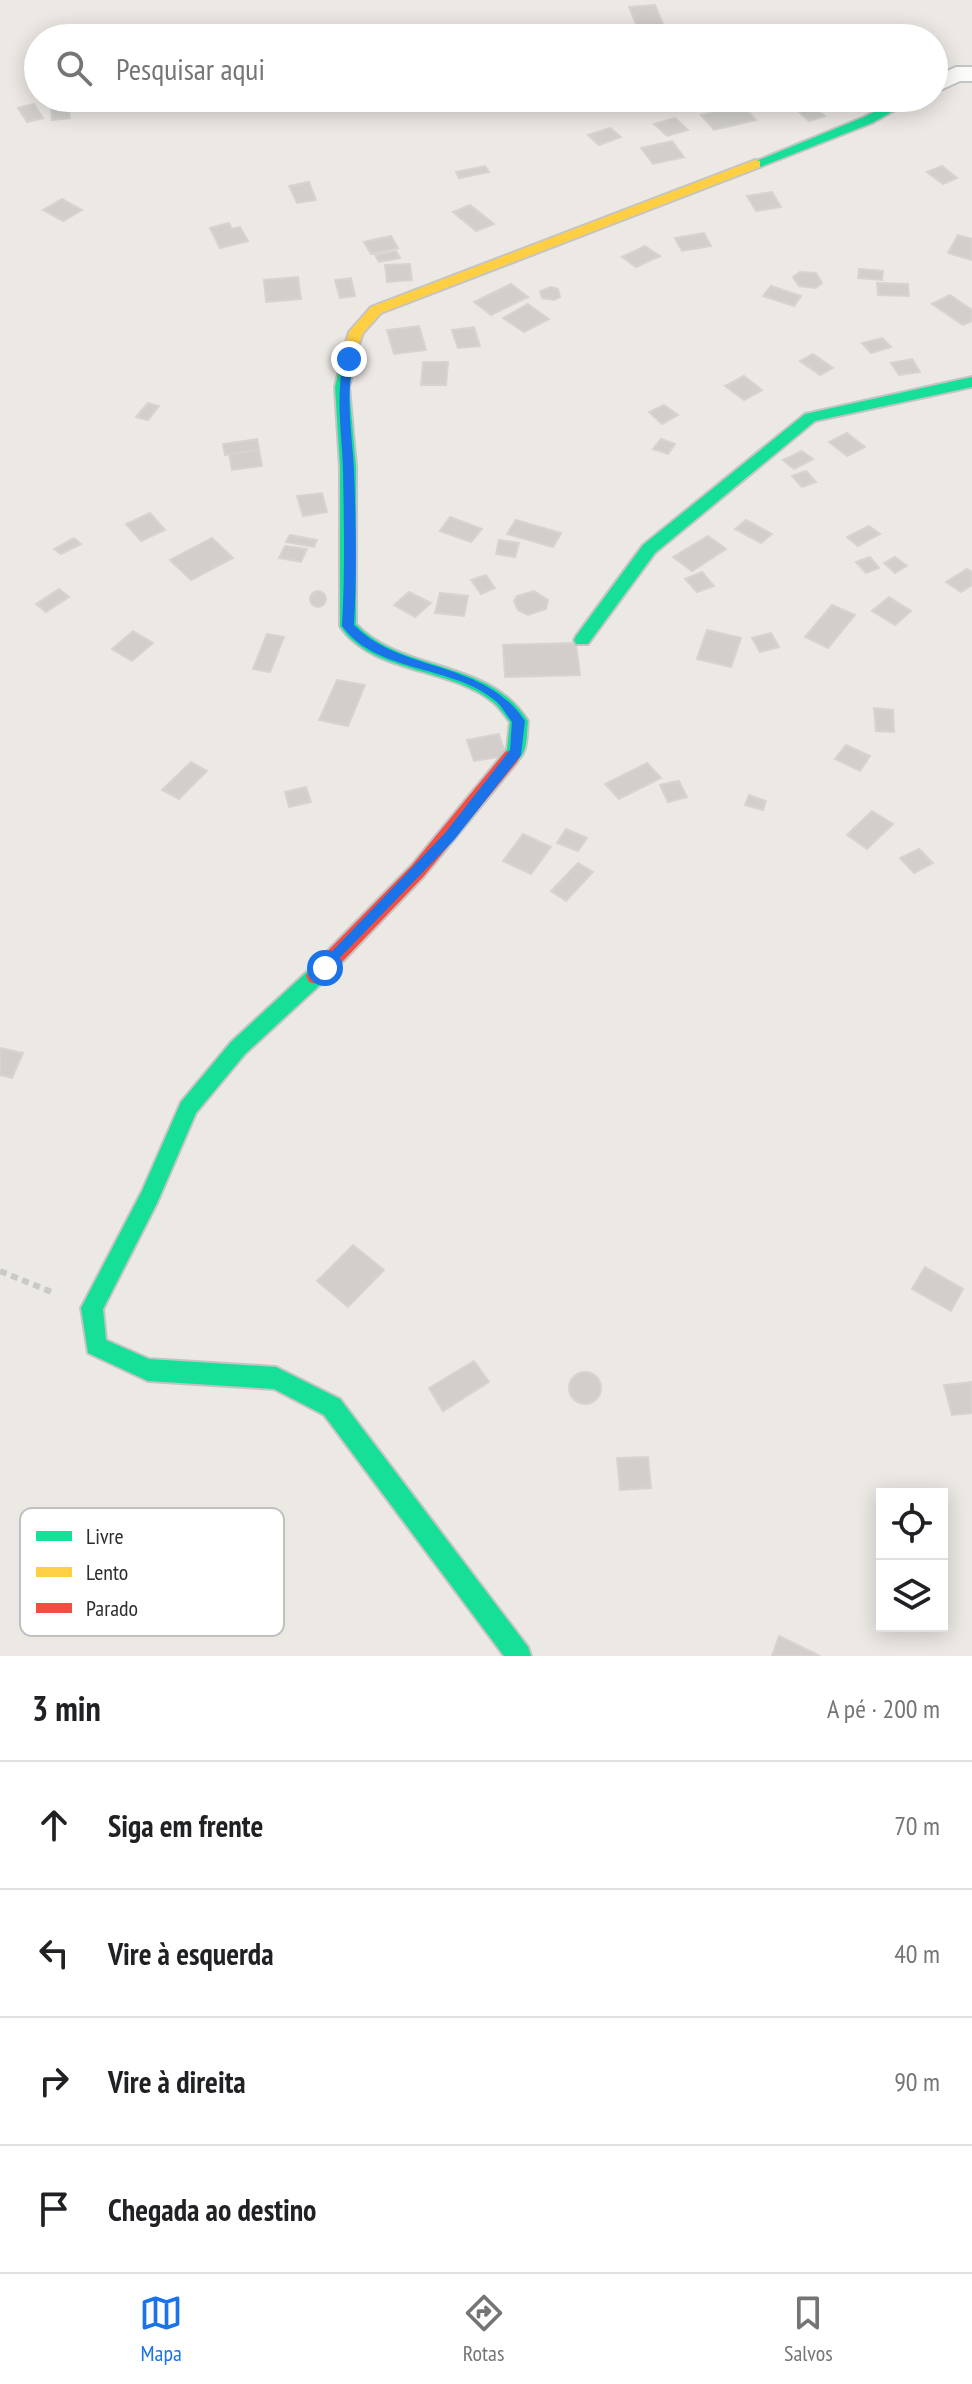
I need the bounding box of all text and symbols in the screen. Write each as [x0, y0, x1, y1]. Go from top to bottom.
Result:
search box [24, 24, 948, 112]
icon: search [52, 46, 96, 90]
text: Pesquisar aqui [116, 49, 265, 88]
route end [331, 341, 367, 377]
route start [307, 950, 343, 986]
map controls [876, 1488, 948, 1632]
button: locate [876, 1488, 948, 1560]
legend [20, 1508, 284, 1636]
text: Livre [86, 1522, 124, 1550]
text: Lento [86, 1558, 128, 1586]
button: layers [876, 1560, 948, 1632]
text: Parado [86, 1594, 138, 1622]
text: 3 min [32, 1686, 101, 1730]
text: A pé · 200 m [827, 1692, 940, 1725]
icon: ahead [32, 1803, 76, 1847]
text: Siga em frente [108, 1806, 263, 1845]
text: 70 m [894, 1809, 940, 1842]
icon: left [32, 1931, 76, 1975]
text: Vire à esquerda [108, 1934, 274, 1973]
text: 40 m [894, 1937, 940, 1970]
icon: right [32, 2059, 76, 2103]
text: Vire à direita [108, 2062, 246, 2101]
text: 90 m [894, 2065, 940, 2098]
icon: arrive [32, 2187, 76, 2231]
text: Chegada ao destino [108, 2190, 316, 2229]
tab: Mapa [139, 2291, 183, 2367]
tab: Rotas [462, 2291, 506, 2367]
tab: Salvos [784, 2291, 833, 2367]

